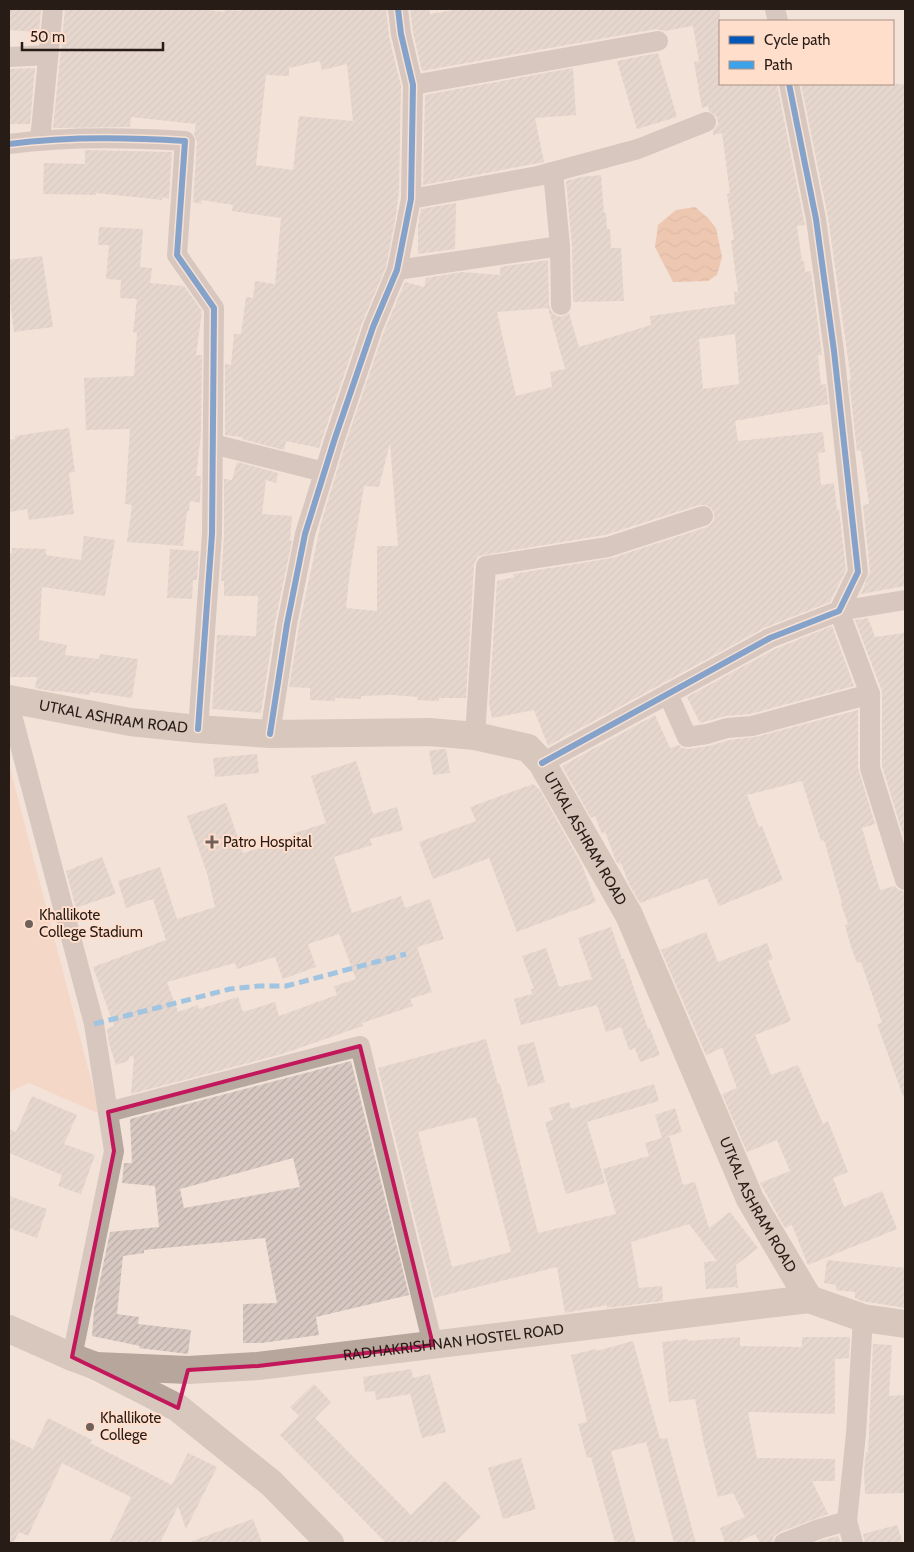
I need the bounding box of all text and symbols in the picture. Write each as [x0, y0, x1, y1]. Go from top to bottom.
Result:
scale bar [22, 20, 164, 52]
legend [719, 20, 894, 85]
text: 50 m [30, 28, 65, 46]
text: Cycle path [764, 31, 830, 49]
text: Path [764, 56, 793, 74]
street label: UTKAL ASHRAM ROAD [37, 696, 189, 737]
street label: UTKAL ASHRAM ROAD [540, 769, 631, 909]
place label: Patro Hospital [223, 833, 312, 851]
marker: Patro Hospital [205, 835, 219, 849]
place label: Khallikote College Stadium [39, 906, 143, 941]
marker: Khallikote College Stadium [23, 918, 35, 930]
street label: UTKAL ASHRAM ROAD [716, 1134, 800, 1276]
street label: RADHAKRISHNAN HOSTEL ROAD [342, 1320, 565, 1365]
place label: Khallikote College [100, 1409, 162, 1444]
marker: Khallikote College [84, 1421, 96, 1433]

